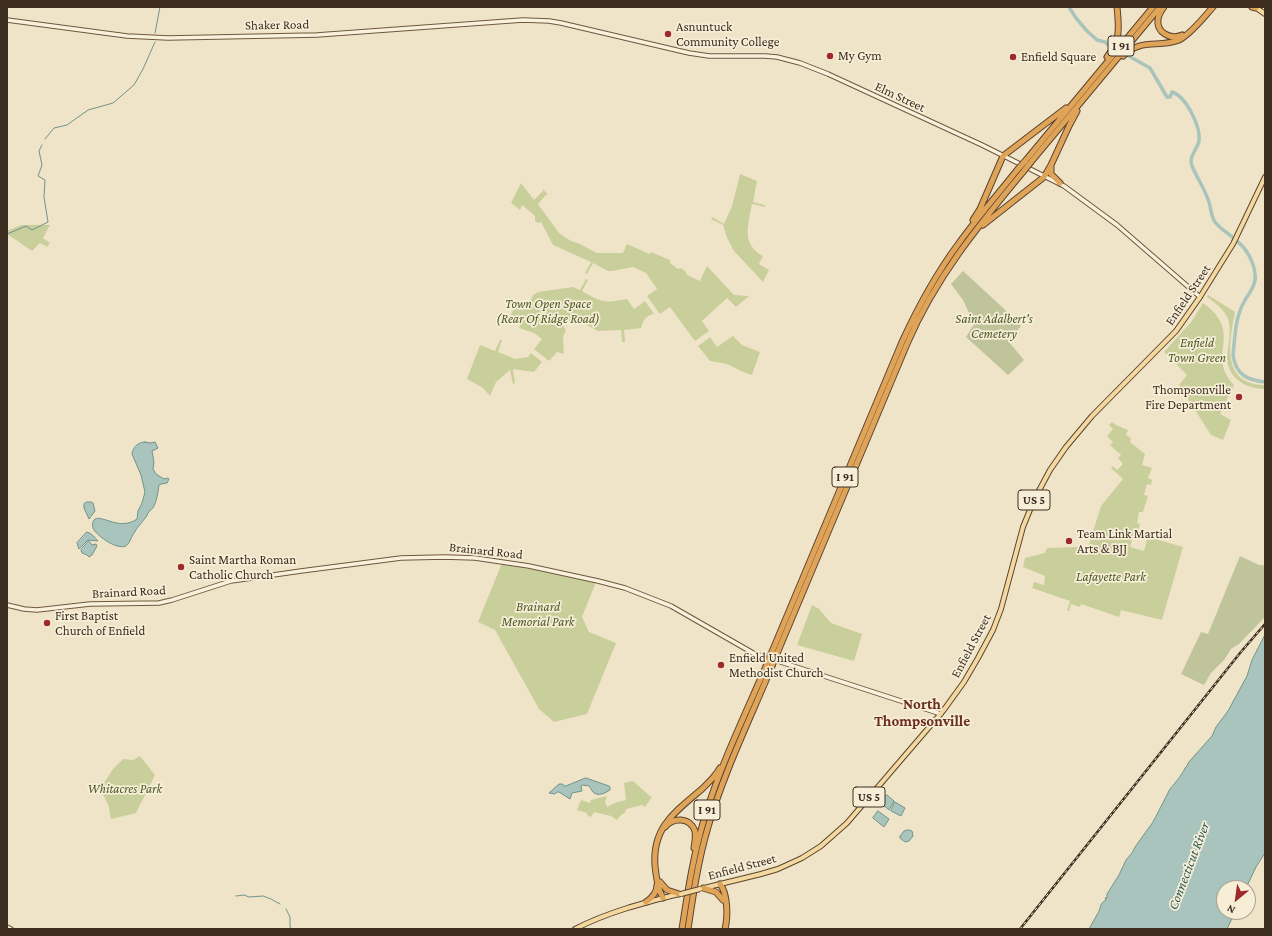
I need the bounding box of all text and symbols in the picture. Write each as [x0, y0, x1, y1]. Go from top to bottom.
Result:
street label: Shaker Road [245, 17, 309, 33]
place label: Asnuntuck Community College [676, 19, 779, 50]
marker: Asnuntuck Community College [663, 29, 673, 39]
road number: I 91 [1108, 36, 1134, 56]
place label: My Gym [838, 48, 882, 64]
place label: Enfield Square [1021, 49, 1096, 65]
marker: My Gym [825, 51, 835, 61]
marker: Enfield Square [1008, 52, 1018, 62]
street label: Elm Street [872, 79, 928, 115]
street label: Enfield Street [1162, 262, 1214, 328]
park label: Town Open Space (Rear Of Ridge Road) [496, 296, 600, 327]
park label: Saint Adalbert's Cemetery [955, 311, 1033, 342]
park label: Enfield Town Green [1168, 335, 1226, 366]
place label: Thompsonville Fire Department [1145, 382, 1231, 413]
marker: Thompsonville Fire Department [1234, 392, 1244, 402]
road number: I 91 [832, 467, 858, 487]
road number: US 5 [1018, 490, 1050, 510]
place label: Team Link Martial Arts & BJJ [1077, 526, 1172, 557]
marker: Team Link Martial Arts & BJJ [1064, 536, 1074, 546]
street label: Brainard Road [448, 539, 524, 563]
place label: Saint Martha Roman Catholic Church [189, 552, 296, 583]
marker: Saint Martha Roman Catholic Church [176, 562, 186, 572]
park label: Lafayette Park [1076, 569, 1146, 585]
street label: Brainard Road [92, 582, 166, 602]
park label: Brainard Memorial Park [501, 599, 575, 630]
place label: First Baptist Church of Enfield [55, 608, 145, 639]
street label: Enfield Street [948, 612, 994, 680]
marker: First Baptist Church of Enfield [42, 618, 52, 628]
place label: Enfield United Methodist Church [729, 650, 824, 681]
marker: Enfield United Methodist Church [716, 660, 726, 670]
district label: North Thompsonville [874, 695, 970, 730]
park label: Whitacres Park [88, 781, 162, 797]
road number: US 5 [853, 787, 885, 807]
road number: I 91 [694, 800, 720, 820]
water label: Connecticut River [1165, 820, 1213, 912]
street label: Enfield Street [706, 850, 778, 884]
north arrow [1216, 880, 1256, 920]
text: N [1224, 903, 1237, 917]

